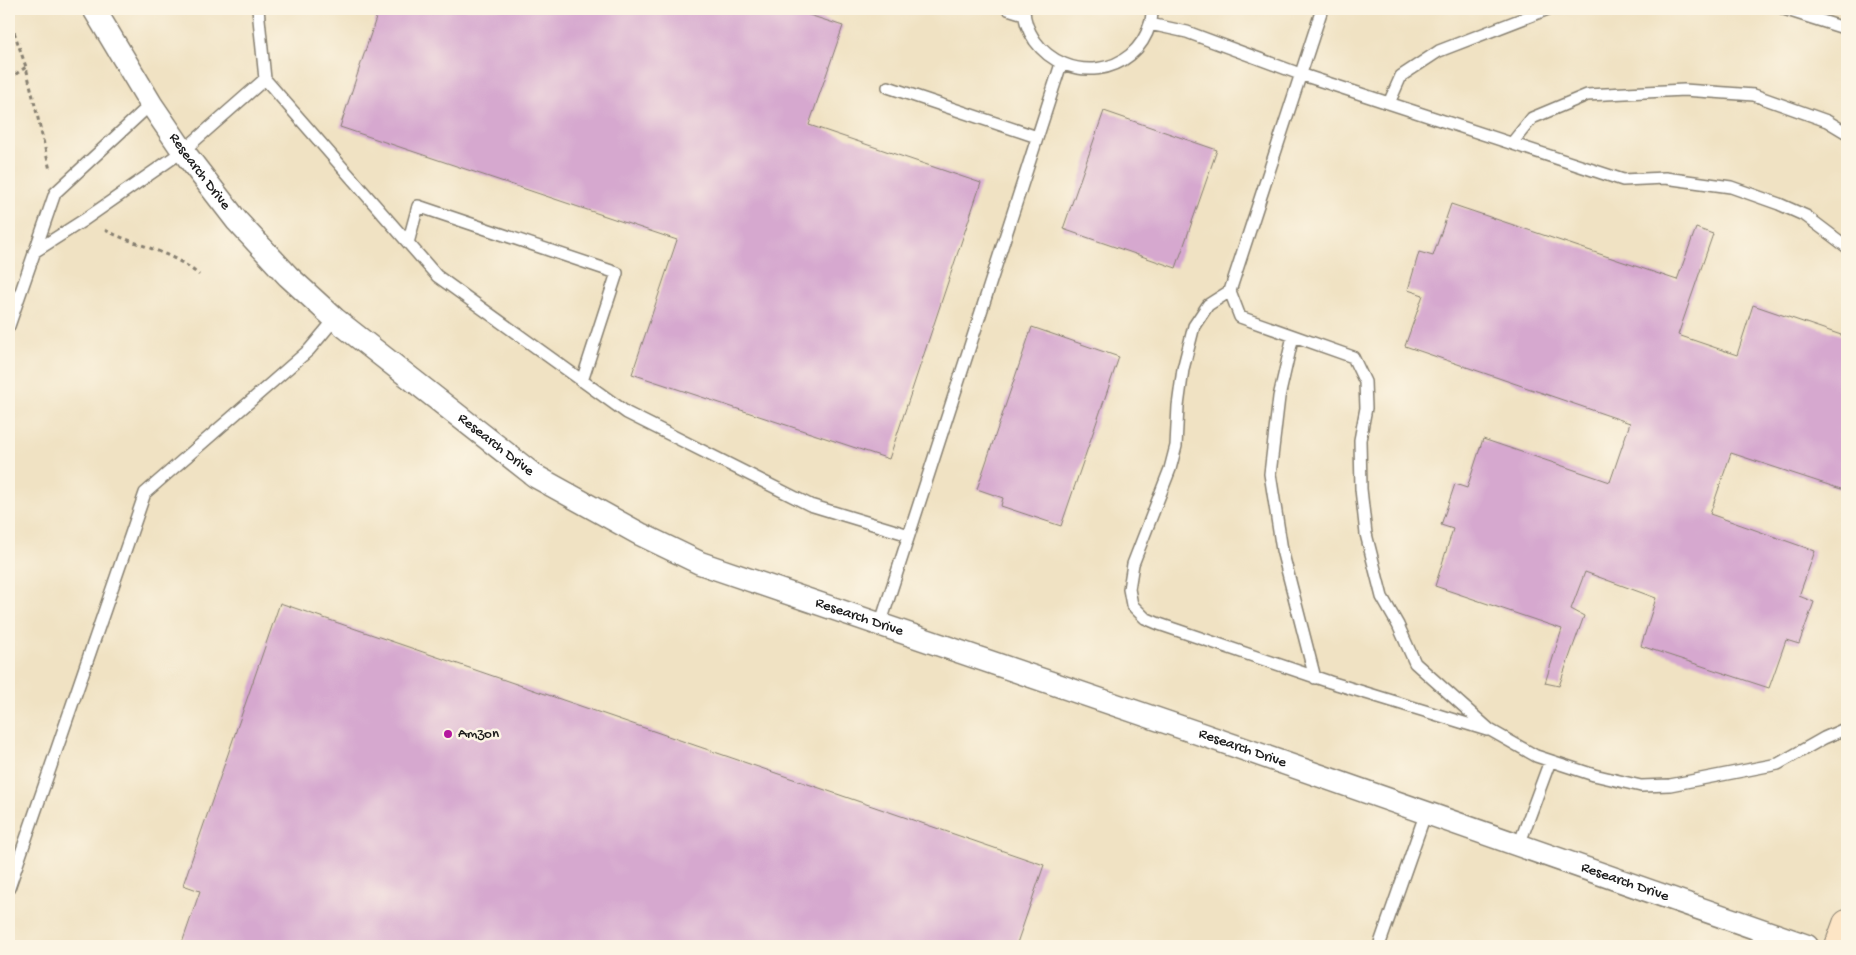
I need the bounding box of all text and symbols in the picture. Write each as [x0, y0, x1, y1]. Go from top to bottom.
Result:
street label: Research Drive [165, 130, 234, 214]
street label: Research Drive [454, 410, 538, 481]
street label: Research Drive [813, 594, 906, 641]
place label: Amzon [458, 725, 499, 743]
street label: Research Drive [1196, 725, 1289, 772]
marker: Amzon [442, 728, 454, 740]
street label: Research Drive [1578, 859, 1671, 906]

